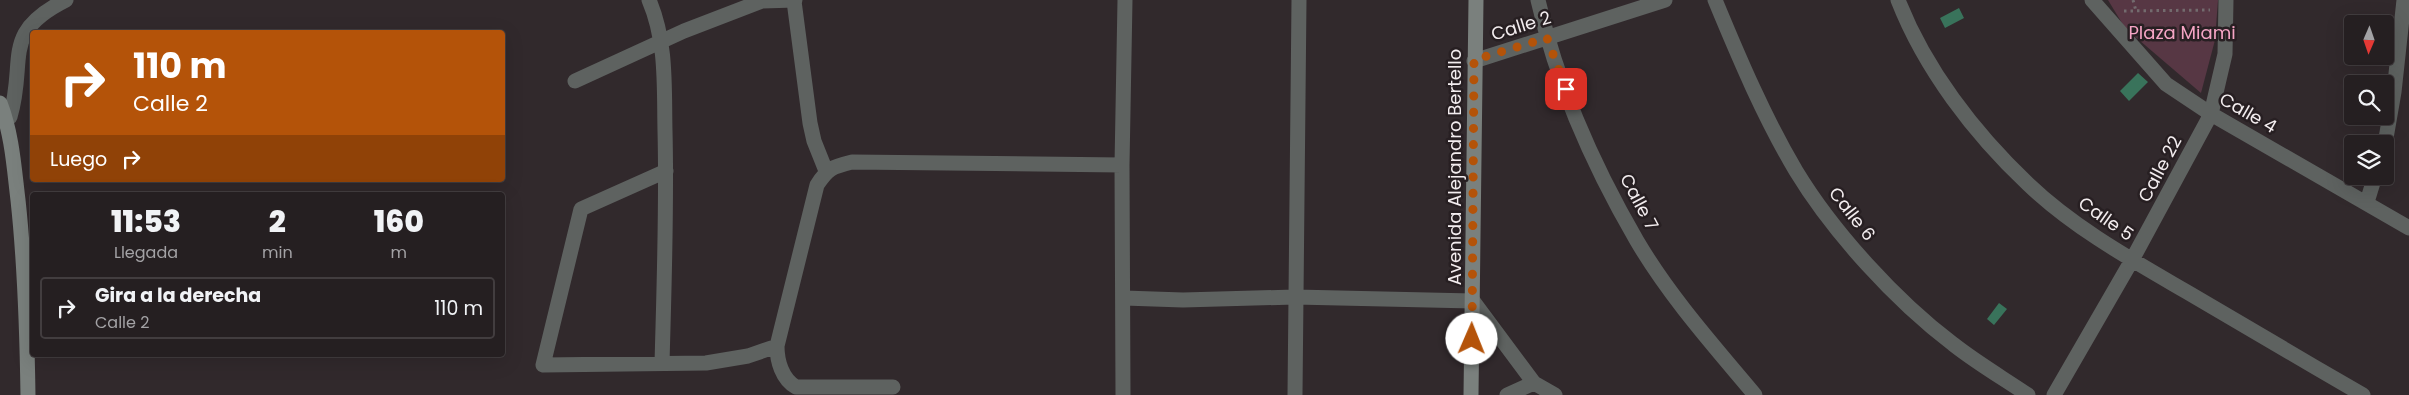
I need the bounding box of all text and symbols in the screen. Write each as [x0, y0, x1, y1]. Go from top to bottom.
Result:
street label: Calle 2 [1488, 5, 1554, 46]
north arrow [2344, 15, 2394, 65]
map controls [2344, 15, 2394, 185]
park label: Plaza Miami [2128, 20, 2236, 45]
text: 110 m [133, 41, 227, 90]
street label: Avenida Alejandro Bertello [1442, 49, 1467, 285]
icon: right [50, 50, 115, 115]
pin [1545, 68, 1587, 110]
icon: arrive [1552, 75, 1580, 103]
button: search [2344, 75, 2394, 125]
street label: Calle 4 [2215, 86, 2281, 139]
text: Calle 2 [133, 88, 208, 119]
street label: Calle 22 [2132, 131, 2187, 206]
button: layers [2344, 135, 2394, 185]
icon: right [117, 145, 145, 173]
text: Luego [50, 146, 107, 173]
street label: Calle 7 [1614, 169, 1665, 235]
street label: Calle 6 [1823, 181, 1881, 246]
street label: Calle 5 [2074, 191, 2139, 247]
text: 11:53 [111, 200, 181, 243]
text: 2 [269, 200, 286, 243]
text: 160 [374, 200, 424, 243]
text: Llegada [114, 241, 178, 264]
text: min [262, 241, 293, 264]
text: m [391, 241, 407, 264]
text: Gira a la derecha [95, 282, 261, 309]
icon: right [52, 294, 80, 322]
text: 110 m [434, 295, 483, 322]
text: Calle 2 [95, 311, 149, 334]
position arrow [1445, 312, 1497, 364]

